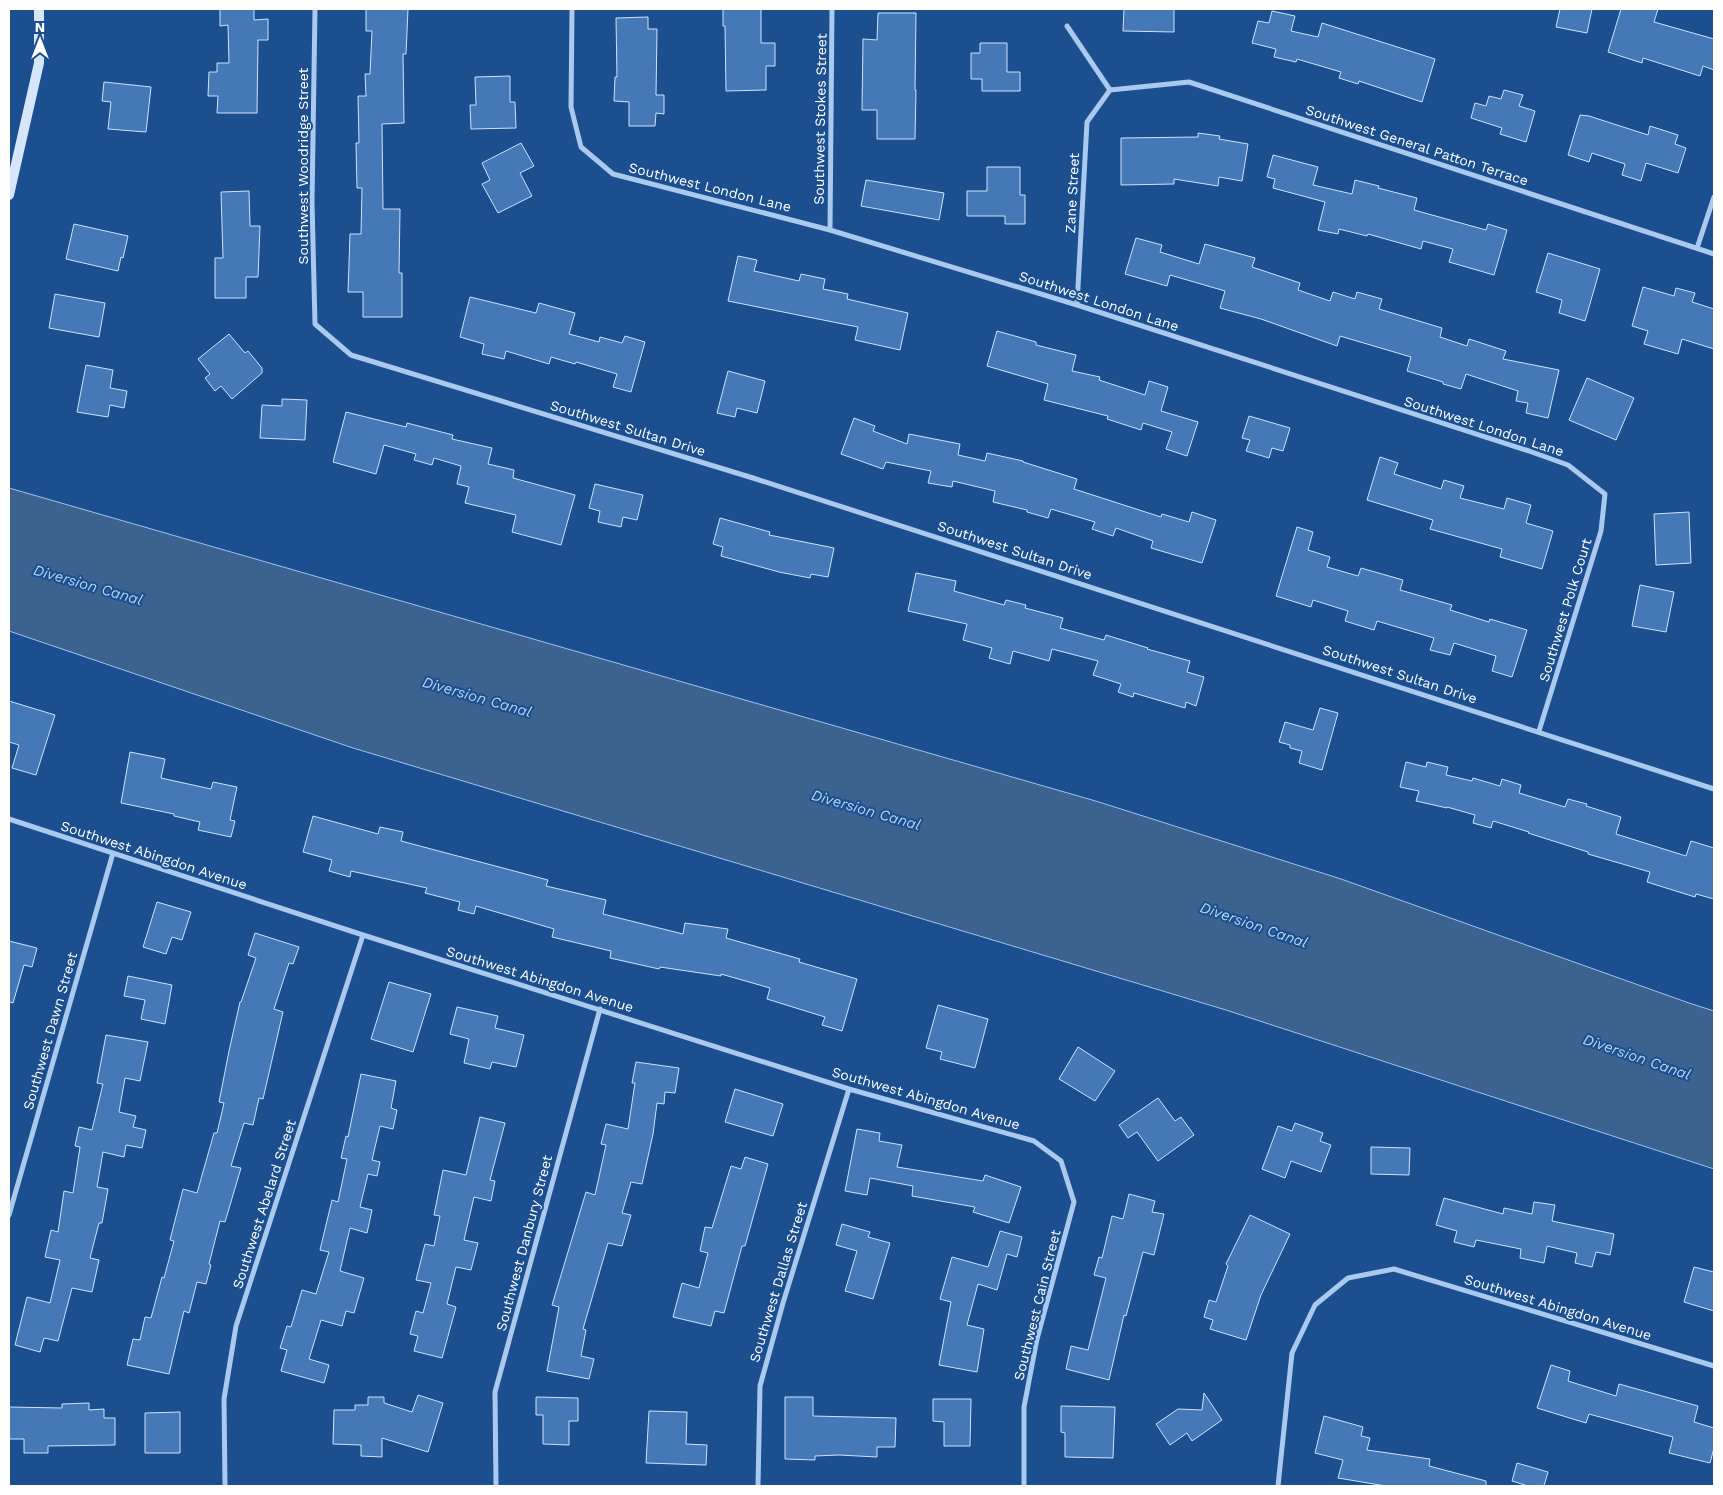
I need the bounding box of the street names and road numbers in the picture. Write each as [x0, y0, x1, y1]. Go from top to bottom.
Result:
street label: Southwest Stokes Street [811, 33, 829, 205]
street label: Southwest Woodridge Street [295, 67, 311, 264]
street label: Southwest General Patton Terrace [1303, 101, 1531, 189]
street label: Zane Street [1062, 152, 1082, 234]
street label: Southwest London Lane [627, 159, 793, 215]
street label: Southwest London Lane [1017, 268, 1181, 334]
street label: Southwest London Lane [1402, 393, 1566, 459]
street label: Southwest Sultan Drive [548, 397, 708, 459]
street label: Southwest Sultan Drive [936, 517, 1094, 583]
street label: Southwest Polk Court [1536, 536, 1595, 684]
street label: Southwest Sultan Drive [1321, 641, 1479, 707]
street label: Southwest Abingdon Avenue [59, 817, 249, 893]
street label: Southwest Abingdon Avenue [444, 943, 636, 1015]
street label: Southwest Dawn Street [20, 950, 80, 1112]
street label: Southwest Abingdon Avenue [830, 1063, 1022, 1133]
street label: Southwest Abelard Street [229, 1117, 299, 1291]
street label: Southwest Danbury Street [493, 1153, 555, 1333]
street label: Southwest Dallas Street [746, 1200, 810, 1364]
street label: Southwest Cain Street [1011, 1228, 1064, 1382]
street label: Southwest Abingdon Avenue [1462, 1271, 1654, 1343]

